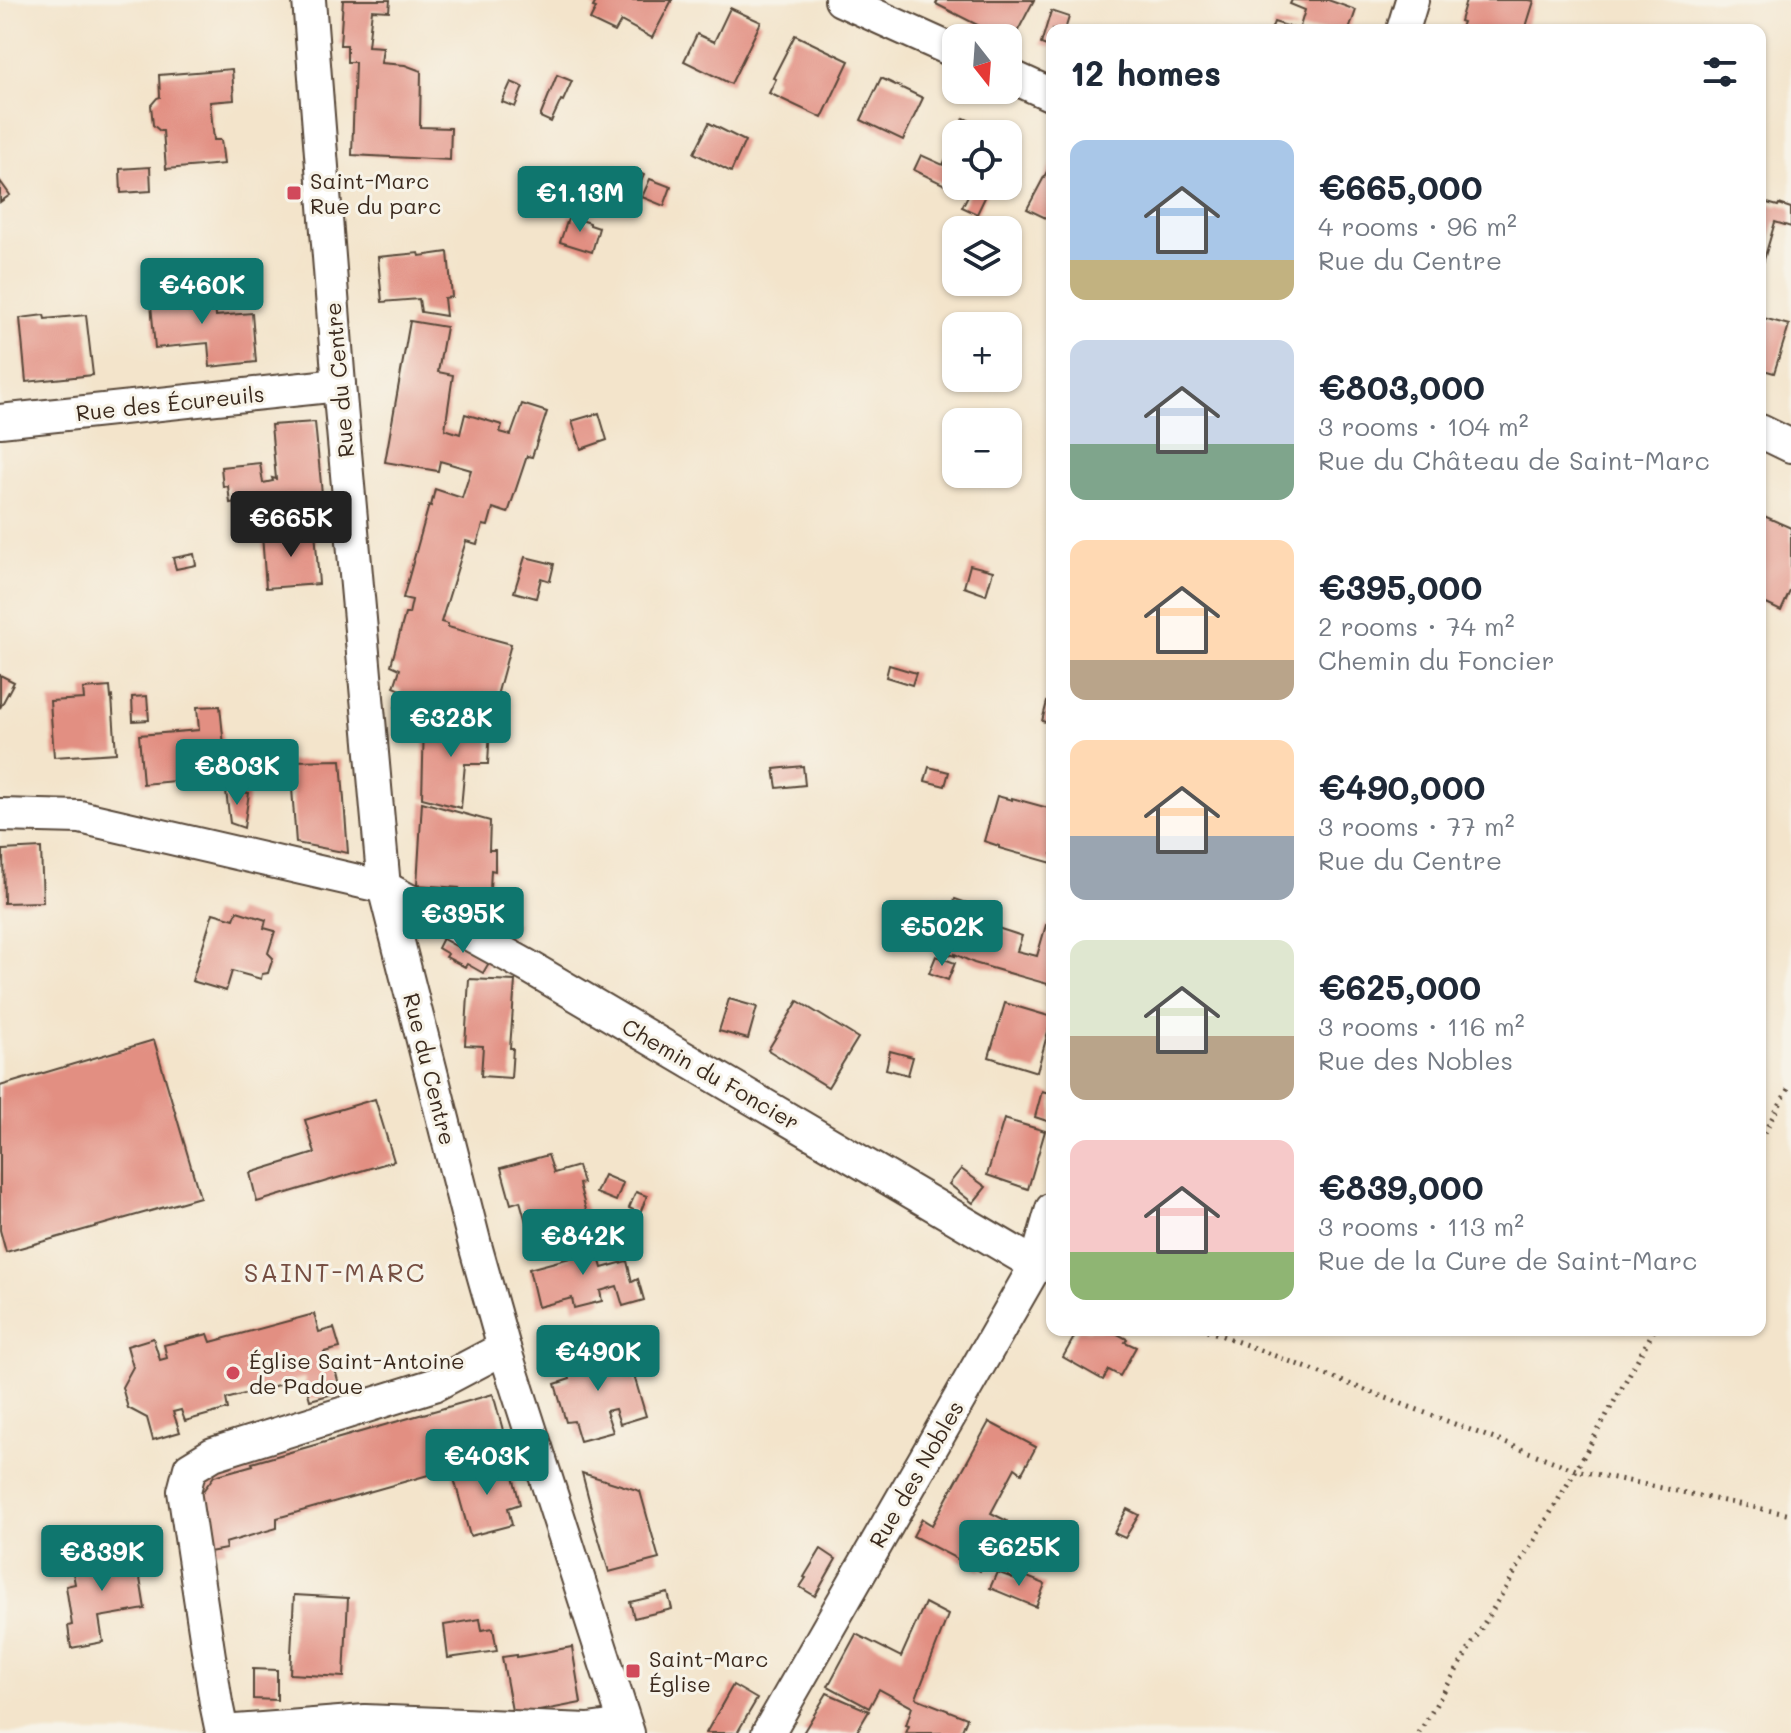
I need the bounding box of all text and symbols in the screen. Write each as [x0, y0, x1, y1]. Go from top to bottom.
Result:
north arrow [942, 24, 1022, 104]
map controls [942, 24, 1022, 488]
text: 12 homes [1070, 50, 1221, 95]
icon: filters [1698, 50, 1742, 94]
button: locate [942, 120, 1022, 200]
text: €665,000 [1318, 164, 1483, 209]
place label: Saint-Marc Rue du parc [310, 166, 441, 220]
pin: €1.13M [515, 166, 645, 234]
icon: home [1134, 172, 1230, 268]
text: €1.13M [536, 175, 624, 209]
marker: Saint-Marc Rue du parc [285, 184, 303, 202]
text: 4 rooms · 96 m² [1318, 209, 1517, 243]
button: layers [942, 216, 1022, 296]
text: Rue du Centre [1318, 243, 1502, 277]
pin: €460K [146, 258, 258, 326]
text: €460K [158, 267, 246, 301]
street label: Rue du Centre [318, 301, 360, 459]
button: + [942, 312, 1022, 392]
text: €803,000 [1318, 364, 1485, 409]
icon: home [1134, 372, 1230, 468]
street label: Rue des Écureuils [74, 379, 266, 427]
button: − [942, 408, 1022, 488]
text: 3 rooms · 104 m² [1318, 409, 1529, 443]
text: Rue du Château de Saint-Marc [1318, 443, 1710, 477]
pin: €665K [235, 491, 347, 559]
text: €665K [249, 500, 333, 534]
text: €395,000 [1318, 564, 1482, 609]
icon: home [1134, 572, 1230, 668]
text: 2 rooms · 74 m² [1318, 609, 1515, 643]
text: Chemin du Foncier [1318, 643, 1555, 677]
pin: €328K [395, 691, 507, 759]
text: €328K [409, 700, 493, 734]
pin: €803K [181, 739, 293, 807]
text: €803K [194, 748, 280, 782]
text: €490,000 [1318, 764, 1485, 809]
icon: home [1134, 772, 1230, 868]
text: 3 rooms · 77 m² [1318, 809, 1515, 843]
text: Rue du Centre [1318, 843, 1502, 877]
pin: €395K [407, 887, 519, 955]
text: €395K [421, 896, 505, 930]
pin: €502K [886, 900, 998, 968]
text: €502K [900, 909, 984, 943]
text: €625,000 [1318, 964, 1481, 1009]
icon: home [1134, 972, 1230, 1068]
street label: Rue du Centre [397, 990, 463, 1148]
text: 3 rooms · 116 m² [1318, 1009, 1525, 1043]
street label: Chemin du Foncier [617, 1011, 805, 1137]
text: Rue des Nobles [1318, 1043, 1513, 1077]
text: €839,000 [1318, 1164, 1484, 1209]
icon: home [1134, 1172, 1230, 1268]
pin: €842K [527, 1209, 639, 1277]
text: 3 rooms · 113 m² [1318, 1209, 1524, 1243]
text: €842K [540, 1218, 626, 1252]
text: Rue de la Cure de Saint-Marc [1318, 1243, 1697, 1277]
district label: SAINT-MARC [244, 1255, 426, 1289]
pin: €490K [542, 1325, 654, 1393]
text: €490K [554, 1334, 642, 1368]
place label: Église Saint-Antoine de Padoue [249, 1346, 465, 1400]
marker: Église Saint-Antoine de Padoue [224, 1364, 242, 1382]
street label: Rue des Nobles [862, 1395, 970, 1553]
pin: €403K [431, 1429, 543, 1497]
text: €403K [444, 1438, 531, 1472]
pin: €625K [963, 1520, 1075, 1588]
pin: €839K [46, 1525, 158, 1593]
text: €625K [977, 1529, 1061, 1563]
text: €839K [59, 1534, 145, 1568]
place label: Saint-Marc Église [649, 1644, 768, 1698]
marker: Saint-Marc Église [624, 1662, 642, 1680]

